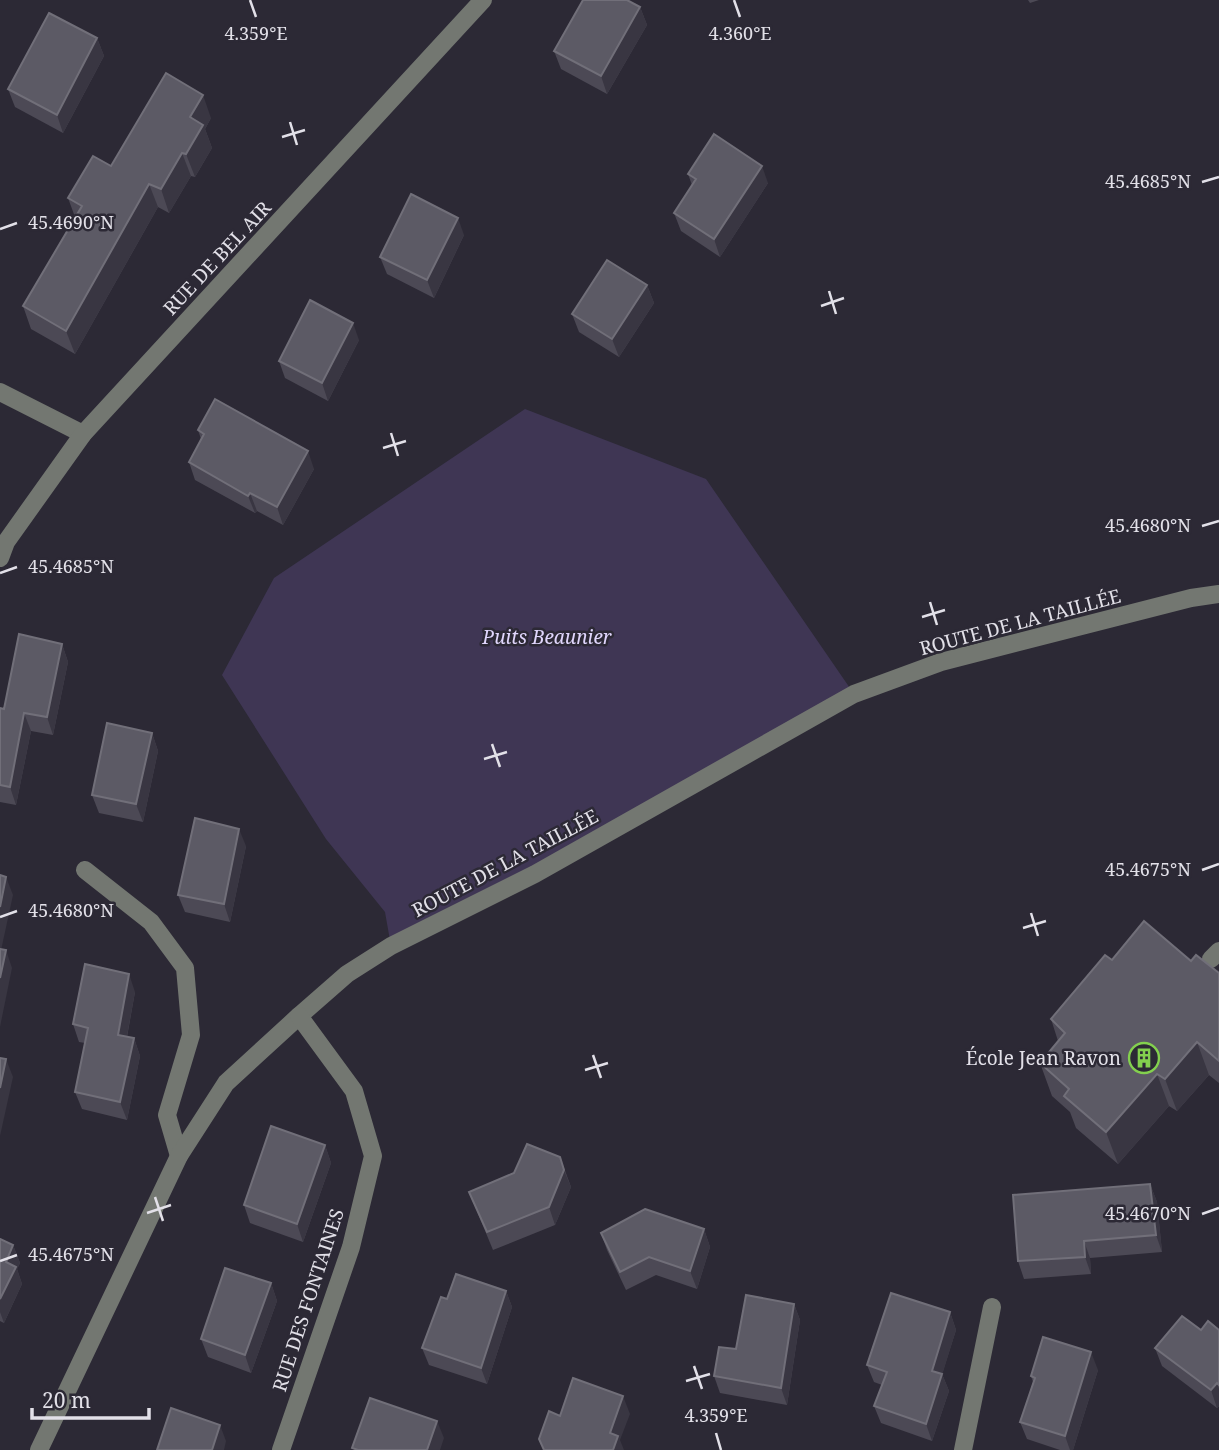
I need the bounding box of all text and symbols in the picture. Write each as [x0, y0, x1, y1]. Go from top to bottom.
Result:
text: 4.359°E [224, 21, 288, 45]
text: 4.360°E [708, 21, 772, 45]
text: 45.4685°N [1105, 169, 1191, 193]
street label: RUE DE BEL AIR [157, 195, 277, 321]
text: 45.4690°N [28, 210, 114, 234]
text: 45.4680°N [1105, 513, 1191, 537]
text: 45.4685°N [28, 554, 114, 578]
street label: ROUTE DE LA TAILLÉE [917, 583, 1124, 661]
park label: Puits Beaunier [481, 624, 612, 650]
street label: ROUTE DE LA TAILLÉE [407, 803, 603, 923]
text: 45.4675°N [1105, 857, 1191, 881]
text: 45.4680°N [28, 898, 114, 922]
building icon: École Jean Ravon [1127, 1041, 1161, 1075]
place label: École Jean Ravon [966, 1045, 1121, 1071]
text: 45.4670°N [1105, 1201, 1191, 1225]
street label: RUE DES FONTAINES [266, 1205, 350, 1395]
text: 45.4675°N [28, 1242, 114, 1266]
scale bar [32, 1376, 149, 1420]
text: 20 m [42, 1386, 91, 1414]
text: 4.359°E [684, 1403, 748, 1427]

